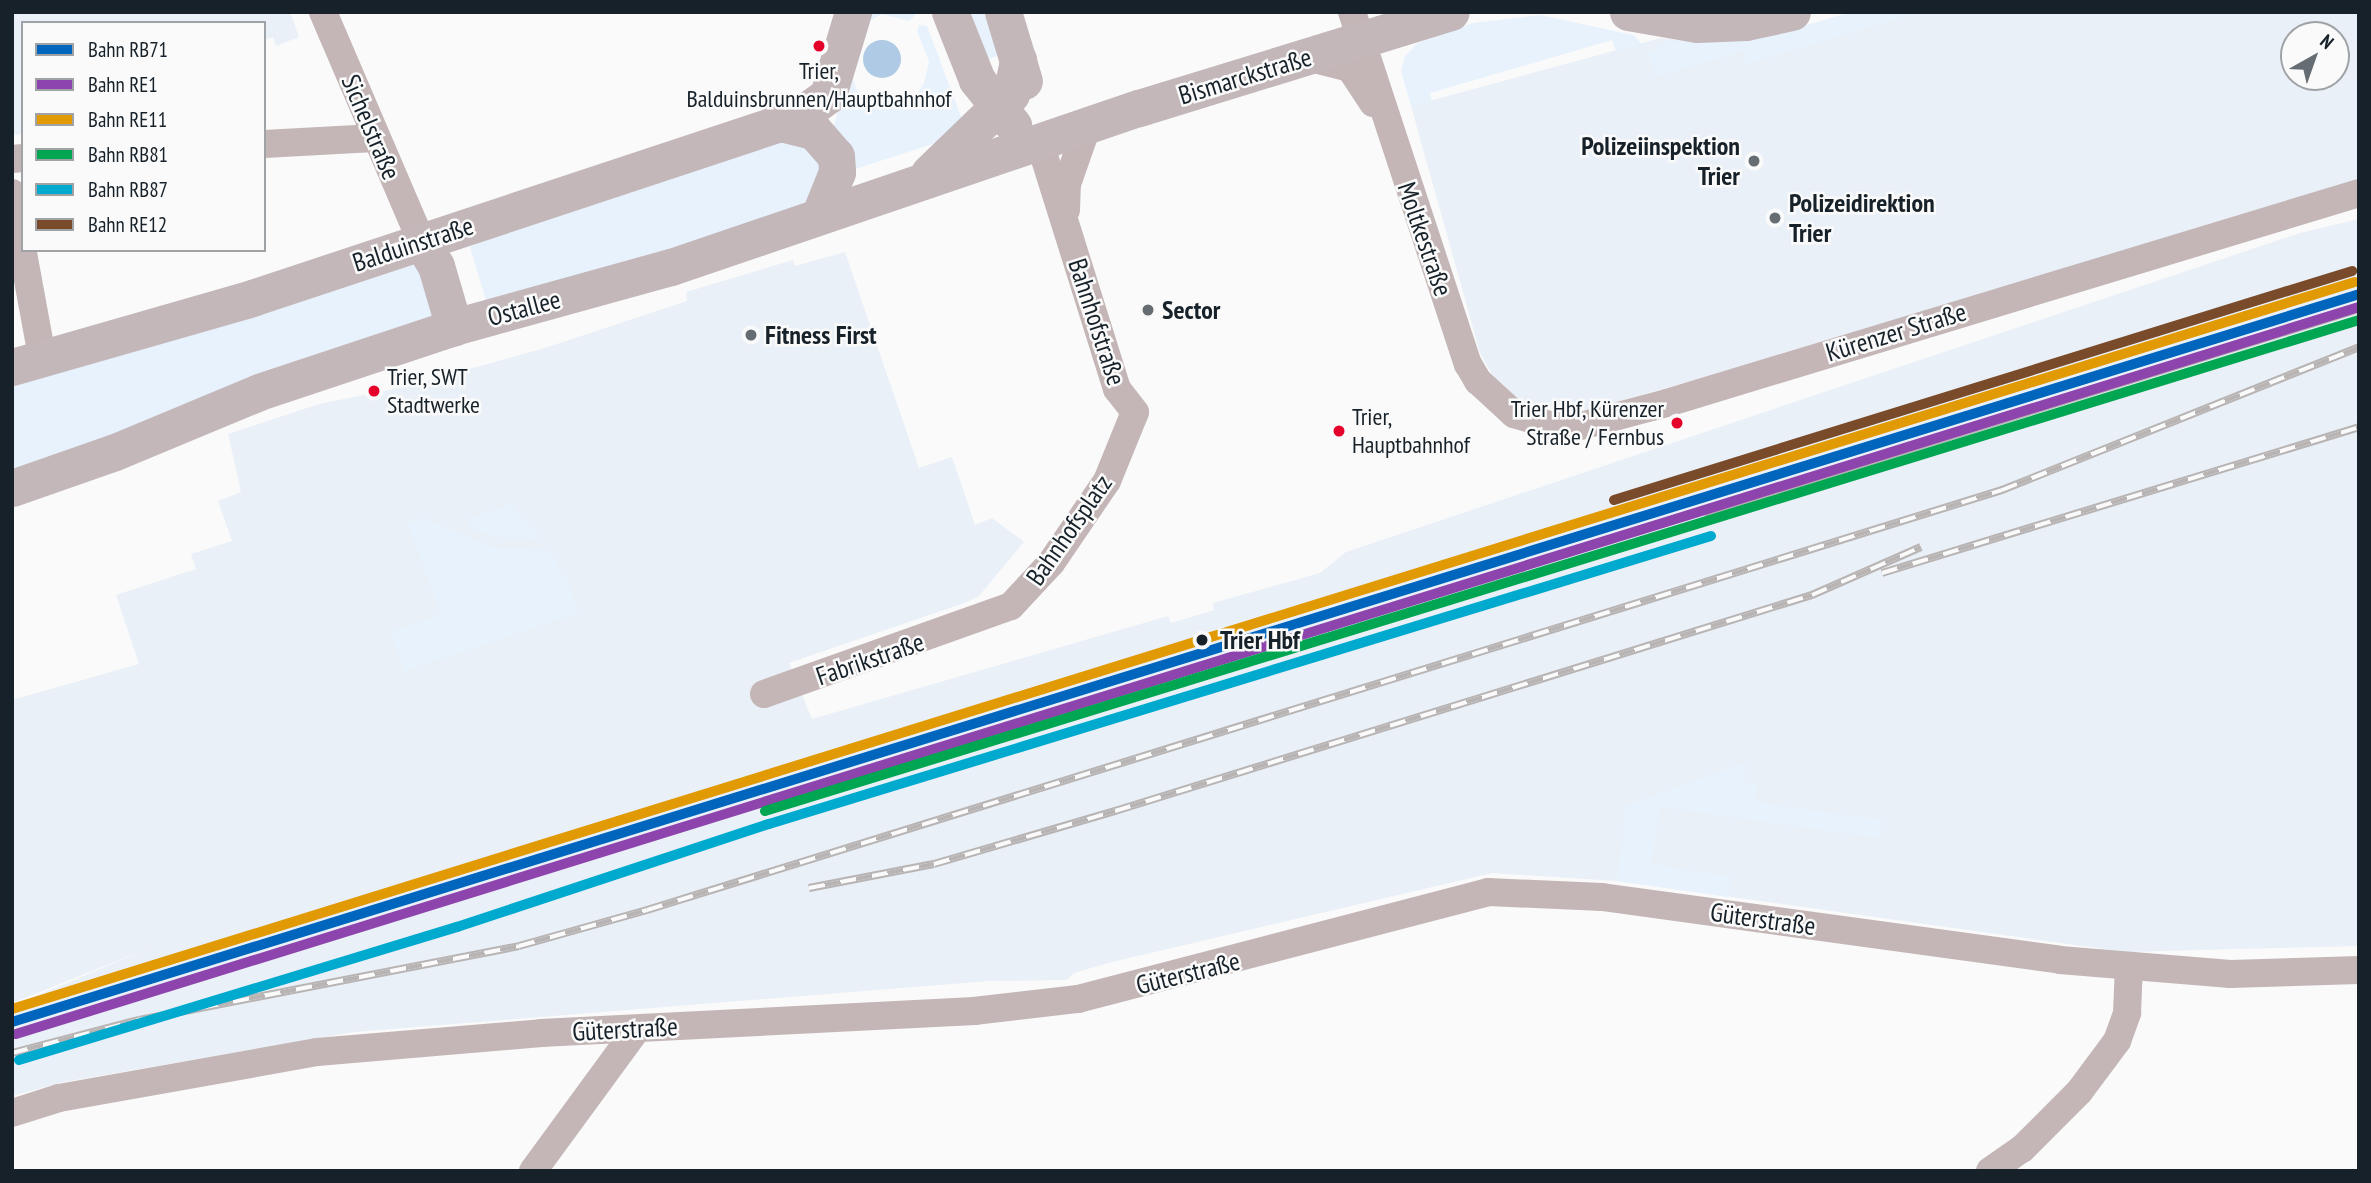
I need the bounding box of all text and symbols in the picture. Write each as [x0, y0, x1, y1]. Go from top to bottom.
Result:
legend [21, 21, 266, 252]
north arrow [2280, 21, 2350, 91]
text: N [2316, 29, 2339, 54]
text: Bahn RB71 [88, 36, 168, 63]
marker: Trier, Balduinsbrunnen/Hauptbahnhof [812, 39, 826, 53]
street label: Bismarckstraße [1175, 41, 1315, 111]
place label: Trier, Balduinsbrunnen/Hauptbahnhof [686, 57, 952, 113]
street label: Sichelstraße [335, 70, 407, 184]
text: Bahn RE1 [88, 71, 158, 98]
text: Bahn RE11 [88, 106, 167, 133]
place label: Polizeiinspektion Trier [1581, 130, 1740, 192]
text: Bahn RB81 [88, 141, 168, 168]
marker: Polizeiinspektion Trier [1746, 153, 1762, 169]
text: Bahn RB87 [88, 176, 168, 203]
street label: Moltkestraße [1391, 178, 1459, 300]
place label: Polizeidirektion Trier [1789, 187, 1935, 248]
street label: Balduinstraße [349, 210, 477, 278]
marker: Polizeidirektion Trier [1767, 210, 1783, 226]
text: Bahn RE12 [88, 211, 167, 238]
street label: Bahnhofstraße [1062, 255, 1132, 389]
street label: Ostallee [484, 283, 564, 333]
place label: Sector [1162, 294, 1220, 326]
street label: Kürenzer Straße [1822, 296, 1970, 368]
marker: Sector [1140, 302, 1156, 318]
place label: Fitness First [765, 319, 877, 351]
marker: Fitness First [743, 327, 759, 343]
place label: Trier, SWT Stadtwerke [387, 363, 480, 419]
marker: Trier, SWT Stadtwerke [367, 384, 381, 398]
place label: Trier Hbf, Kürenzer Straße / Fernbus [1509, 395, 1664, 451]
place label: Trier, Hauptbahnhof [1352, 403, 1470, 459]
marker: Trier Hbf, Kürenzer Straße / Fernbus [1670, 416, 1684, 430]
marker: Trier, Hauptbahnhof [1332, 424, 1346, 438]
street label: Bahnhofsplatz [1020, 469, 1118, 591]
place label: Trier Hbf [1220, 624, 1300, 656]
street label: Fabrikstraße [812, 626, 928, 692]
marker: Trier Hbf [1191, 629, 1213, 651]
street label: Güterstraße [1708, 896, 1818, 942]
street label: Güterstraße [1133, 945, 1243, 1001]
street label: Güterstraße [571, 1011, 679, 1047]

